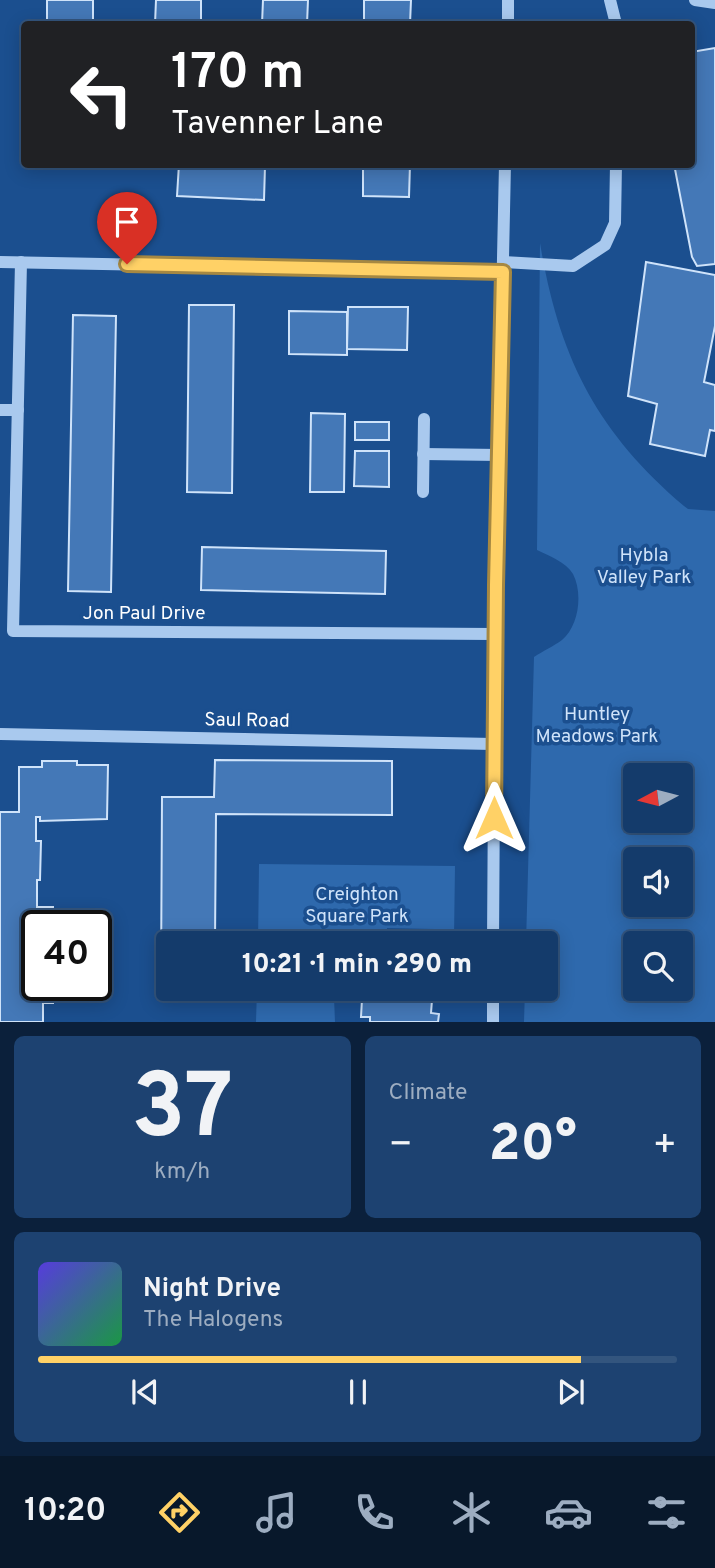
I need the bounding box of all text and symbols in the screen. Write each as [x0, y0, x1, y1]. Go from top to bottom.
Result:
text: 170 m [171, 44, 304, 106]
icon: left [56, 49, 147, 140]
text: Tavenner Lane [171, 105, 383, 145]
pin [97, 192, 157, 264]
icon: arrive [108, 203, 146, 241]
park label: Hybla Valley Park [597, 544, 691, 590]
street label: Jon Paul Drive [83, 602, 205, 626]
park label: Huntley Meadows Park [536, 703, 658, 749]
street label: Saul Road [204, 708, 290, 734]
north arrow [623, 763, 693, 833]
map controls [623, 763, 693, 1001]
position arrow [457, 781, 531, 855]
button: sound [623, 847, 693, 917]
park label: Creighton Square Park [305, 883, 409, 929]
speed limit sign: 40 [21, 910, 112, 1001]
button: search [623, 931, 693, 1001]
text: 10:21 · 1 min · 290 m [242, 949, 472, 982]
text: 37 [131, 1055, 233, 1170]
text: Climate [389, 1079, 467, 1108]
text: 20° [489, 1113, 577, 1179]
text: − [389, 1122, 413, 1171]
text: + [652, 1122, 677, 1171]
text: km/h [154, 1158, 210, 1187]
text: Night Drive [143, 1273, 281, 1306]
text: The Halogens [143, 1306, 283, 1335]
icon: previous [126, 1373, 164, 1411]
icon: pause [339, 1373, 377, 1411]
icon: next [552, 1373, 590, 1411]
icon: directions [155, 1488, 204, 1537]
icon: music [252, 1488, 301, 1537]
icon: phone [350, 1488, 399, 1537]
icon: climate [447, 1488, 496, 1537]
icon: car [544, 1488, 593, 1537]
icon: filters [642, 1488, 691, 1537]
text: 10:20 [24, 1492, 106, 1532]

